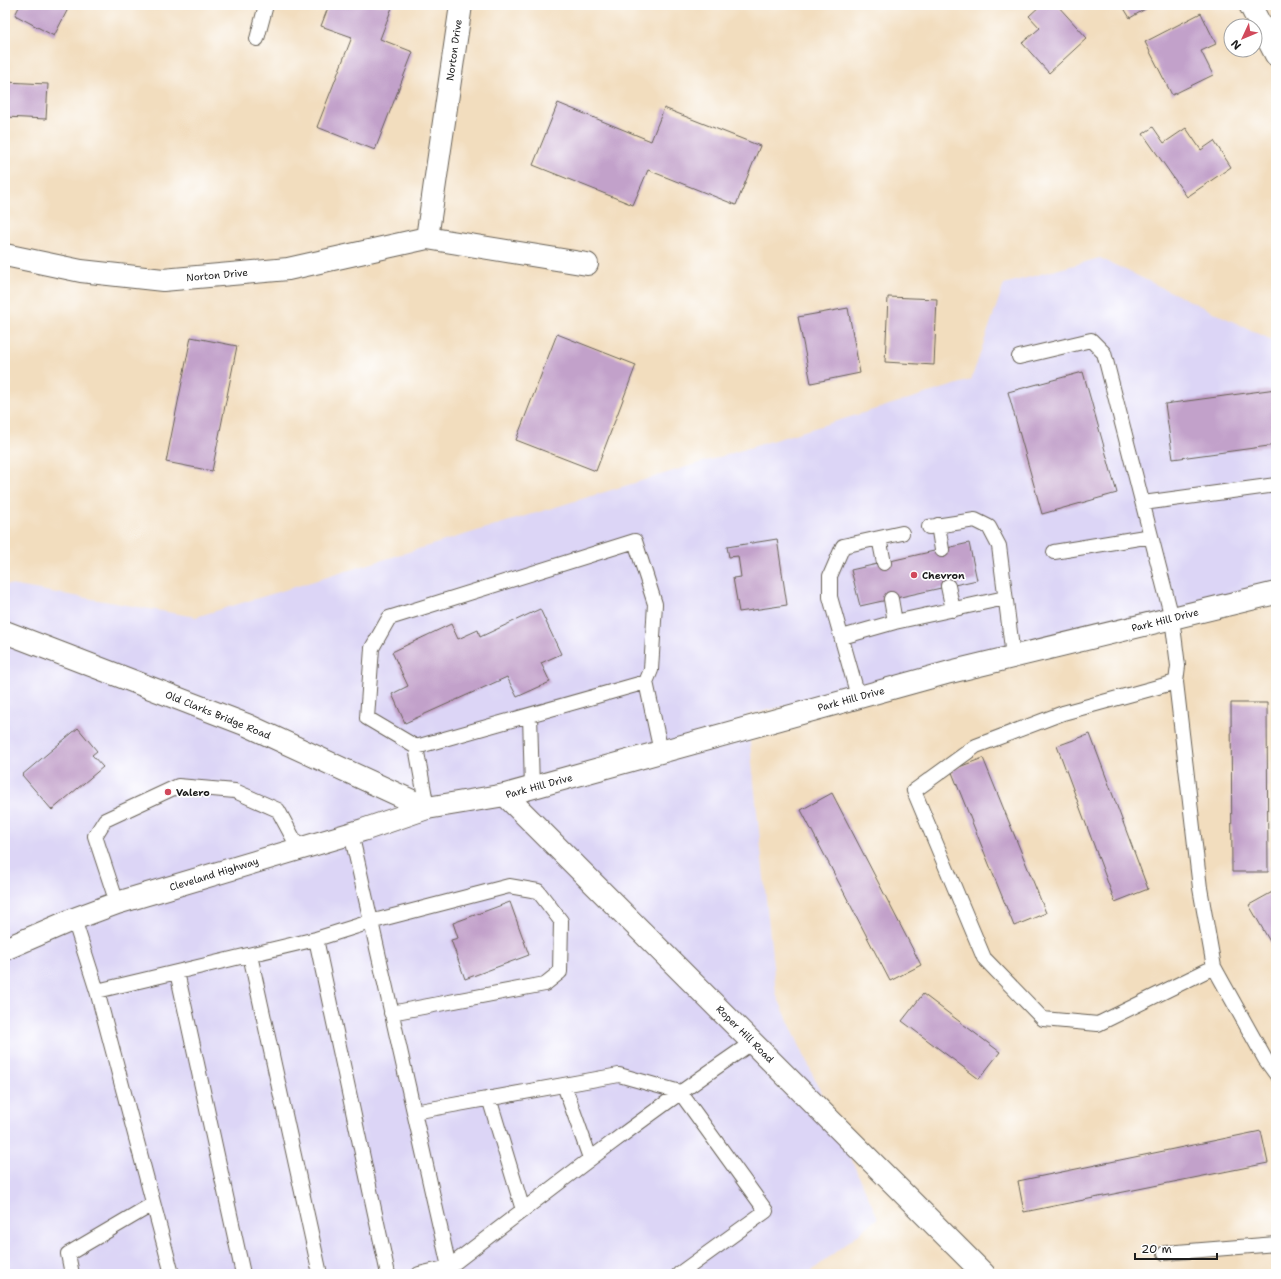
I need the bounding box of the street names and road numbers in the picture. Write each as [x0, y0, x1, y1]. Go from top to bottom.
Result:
street label: Norton Drive [443, 18, 465, 82]
street label: Norton Drive [186, 266, 249, 284]
street label: Park Hill Drive [1130, 605, 1200, 635]
street label: Park Hill Drive [816, 684, 886, 714]
street label: Old Clarks Bridge Road [163, 688, 273, 742]
street label: Park Hill Drive [504, 771, 574, 801]
street label: Cleveland Highway [168, 854, 260, 894]
street label: Roper Hill Road [713, 1002, 777, 1066]

